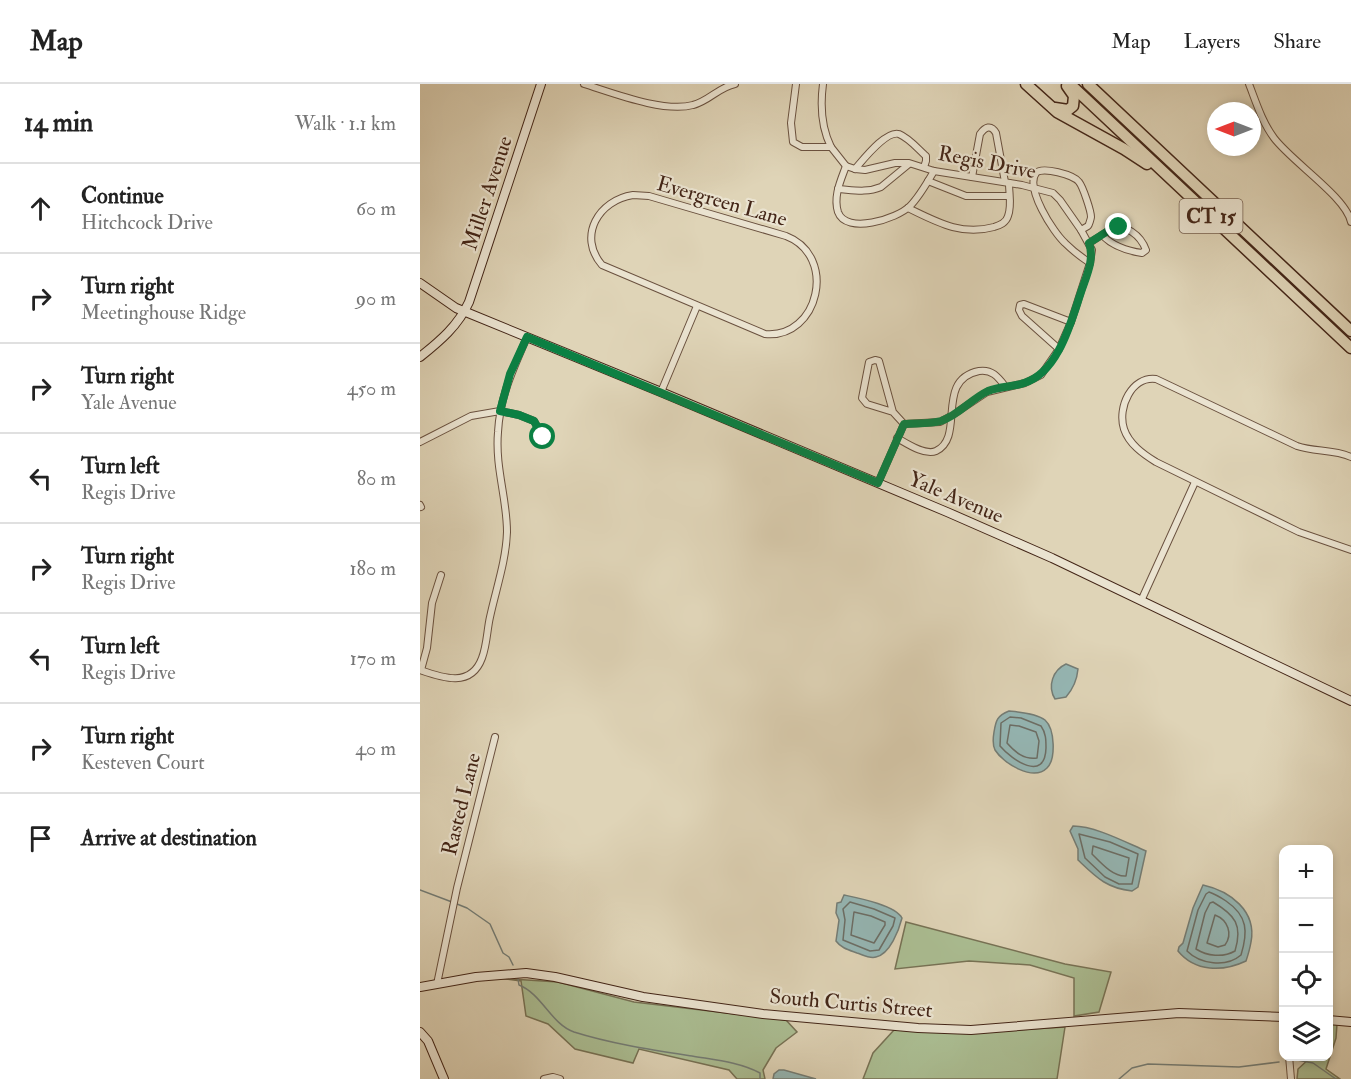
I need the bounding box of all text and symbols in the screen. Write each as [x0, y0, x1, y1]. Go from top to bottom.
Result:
text: Map [30, 24, 83, 59]
text: Map [1111, 28, 1151, 55]
text: Layers [1184, 28, 1240, 55]
text: Share [1273, 28, 1321, 55]
north arrow [1207, 102, 1261, 156]
text: 14 min [24, 107, 93, 139]
text: Walk · 1.1 km [295, 111, 396, 136]
street label: Miller Avenue [456, 132, 519, 254]
street label: Regis Drive [936, 140, 1038, 185]
street label: Evergreen Lane [654, 170, 790, 233]
text: Continue [81, 182, 164, 210]
icon: ahead [24, 192, 57, 225]
text: 60 m [356, 196, 396, 221]
road number: CT 15 [1180, 199, 1242, 233]
text: Hitchcock Drive [81, 210, 213, 235]
route end [1105, 213, 1131, 239]
text: Turn right [81, 272, 174, 300]
icon: right [24, 282, 57, 315]
text: 90 m [356, 286, 396, 311]
text: Meetinghouse Ridge [81, 300, 246, 325]
text: Turn right [81, 362, 174, 390]
icon: right [24, 372, 57, 405]
text: 450 m [347, 376, 396, 401]
text: Yale Avenue [81, 390, 177, 415]
route start [529, 423, 555, 449]
text: Turn left [81, 452, 160, 480]
icon: left [24, 462, 57, 495]
street label: Yale Avenue [904, 465, 1008, 530]
text: 80 m [357, 466, 396, 491]
text: Regis Drive [81, 480, 176, 505]
text: Turn right [81, 542, 174, 570]
icon: right [24, 552, 57, 585]
text: 180 m [349, 556, 396, 581]
text: Regis Drive [81, 570, 176, 595]
text: Turn left [81, 632, 160, 660]
icon: left [24, 642, 57, 675]
text: 170 m [350, 646, 396, 671]
text: Regis Drive [81, 660, 176, 685]
text: Turn right [81, 722, 174, 750]
icon: right [24, 732, 57, 765]
text: 40 m [355, 736, 396, 761]
text: Kesteven Court [81, 750, 205, 775]
street label: Rasted Lane [436, 750, 487, 858]
icon: arrive [24, 822, 57, 855]
text: Arrive at destination [81, 824, 257, 852]
map controls [1279, 845, 1333, 1061]
button: + [1279, 845, 1333, 899]
button: − [1279, 899, 1333, 953]
button: locate [1279, 953, 1333, 1007]
street label: South Curtis Street [768, 983, 934, 1024]
button: layers [1279, 1007, 1333, 1061]

